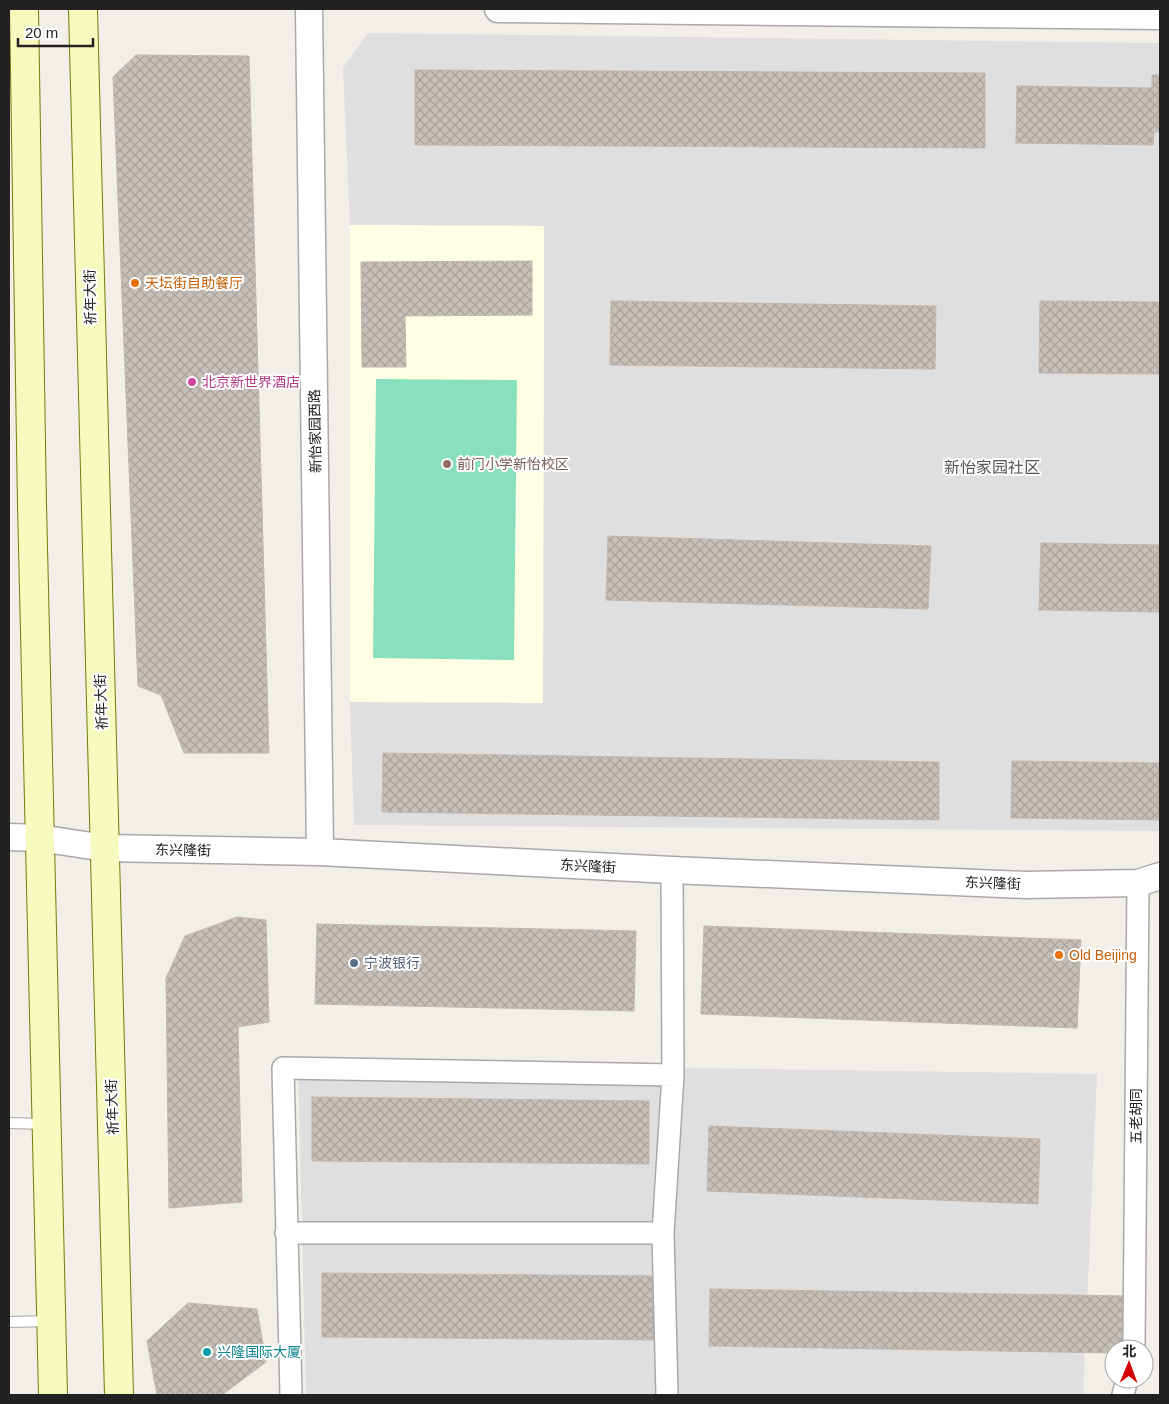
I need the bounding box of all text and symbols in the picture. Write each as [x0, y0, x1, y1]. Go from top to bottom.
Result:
scale bar [18, 15, 92, 47]
text: 20 m [25, 24, 58, 41]
street label: 祈年大街 [82, 269, 98, 325]
place label: 天坛街自助餐厅 [145, 275, 243, 291]
marker: 天坛街自助餐厅 [129, 277, 141, 289]
place label: 北京新世界酒店 [202, 374, 300, 390]
marker: 北京新世界酒店 [186, 376, 198, 388]
street label: 新怡家园西路 [306, 389, 324, 473]
place label: 前门小学新怡校区 [457, 456, 569, 472]
marker: 前门小学新怡校区 [441, 458, 453, 470]
district label: 新怡家园社区 [944, 459, 1040, 476]
street label: 祈年大街 [92, 674, 110, 730]
street label: 东兴隆街 [155, 842, 211, 858]
street label: 东兴隆街 [560, 857, 616, 875]
street label: 东兴隆街 [965, 874, 1021, 892]
place label: Old Beijing [1069, 947, 1137, 963]
marker: Old Beijing [1053, 949, 1065, 961]
place label: 宁波银行 [364, 955, 420, 971]
marker: 宁波银行 [348, 957, 360, 969]
street label: 祈年大街 [103, 1079, 121, 1135]
street label: 五老胡同 [1128, 1088, 1144, 1144]
north arrow [1104, 1339, 1154, 1389]
text: 北 [1122, 1343, 1136, 1359]
place label: 兴隆国际大厦 [217, 1344, 301, 1360]
marker: 兴隆国际大厦 [201, 1346, 213, 1358]

